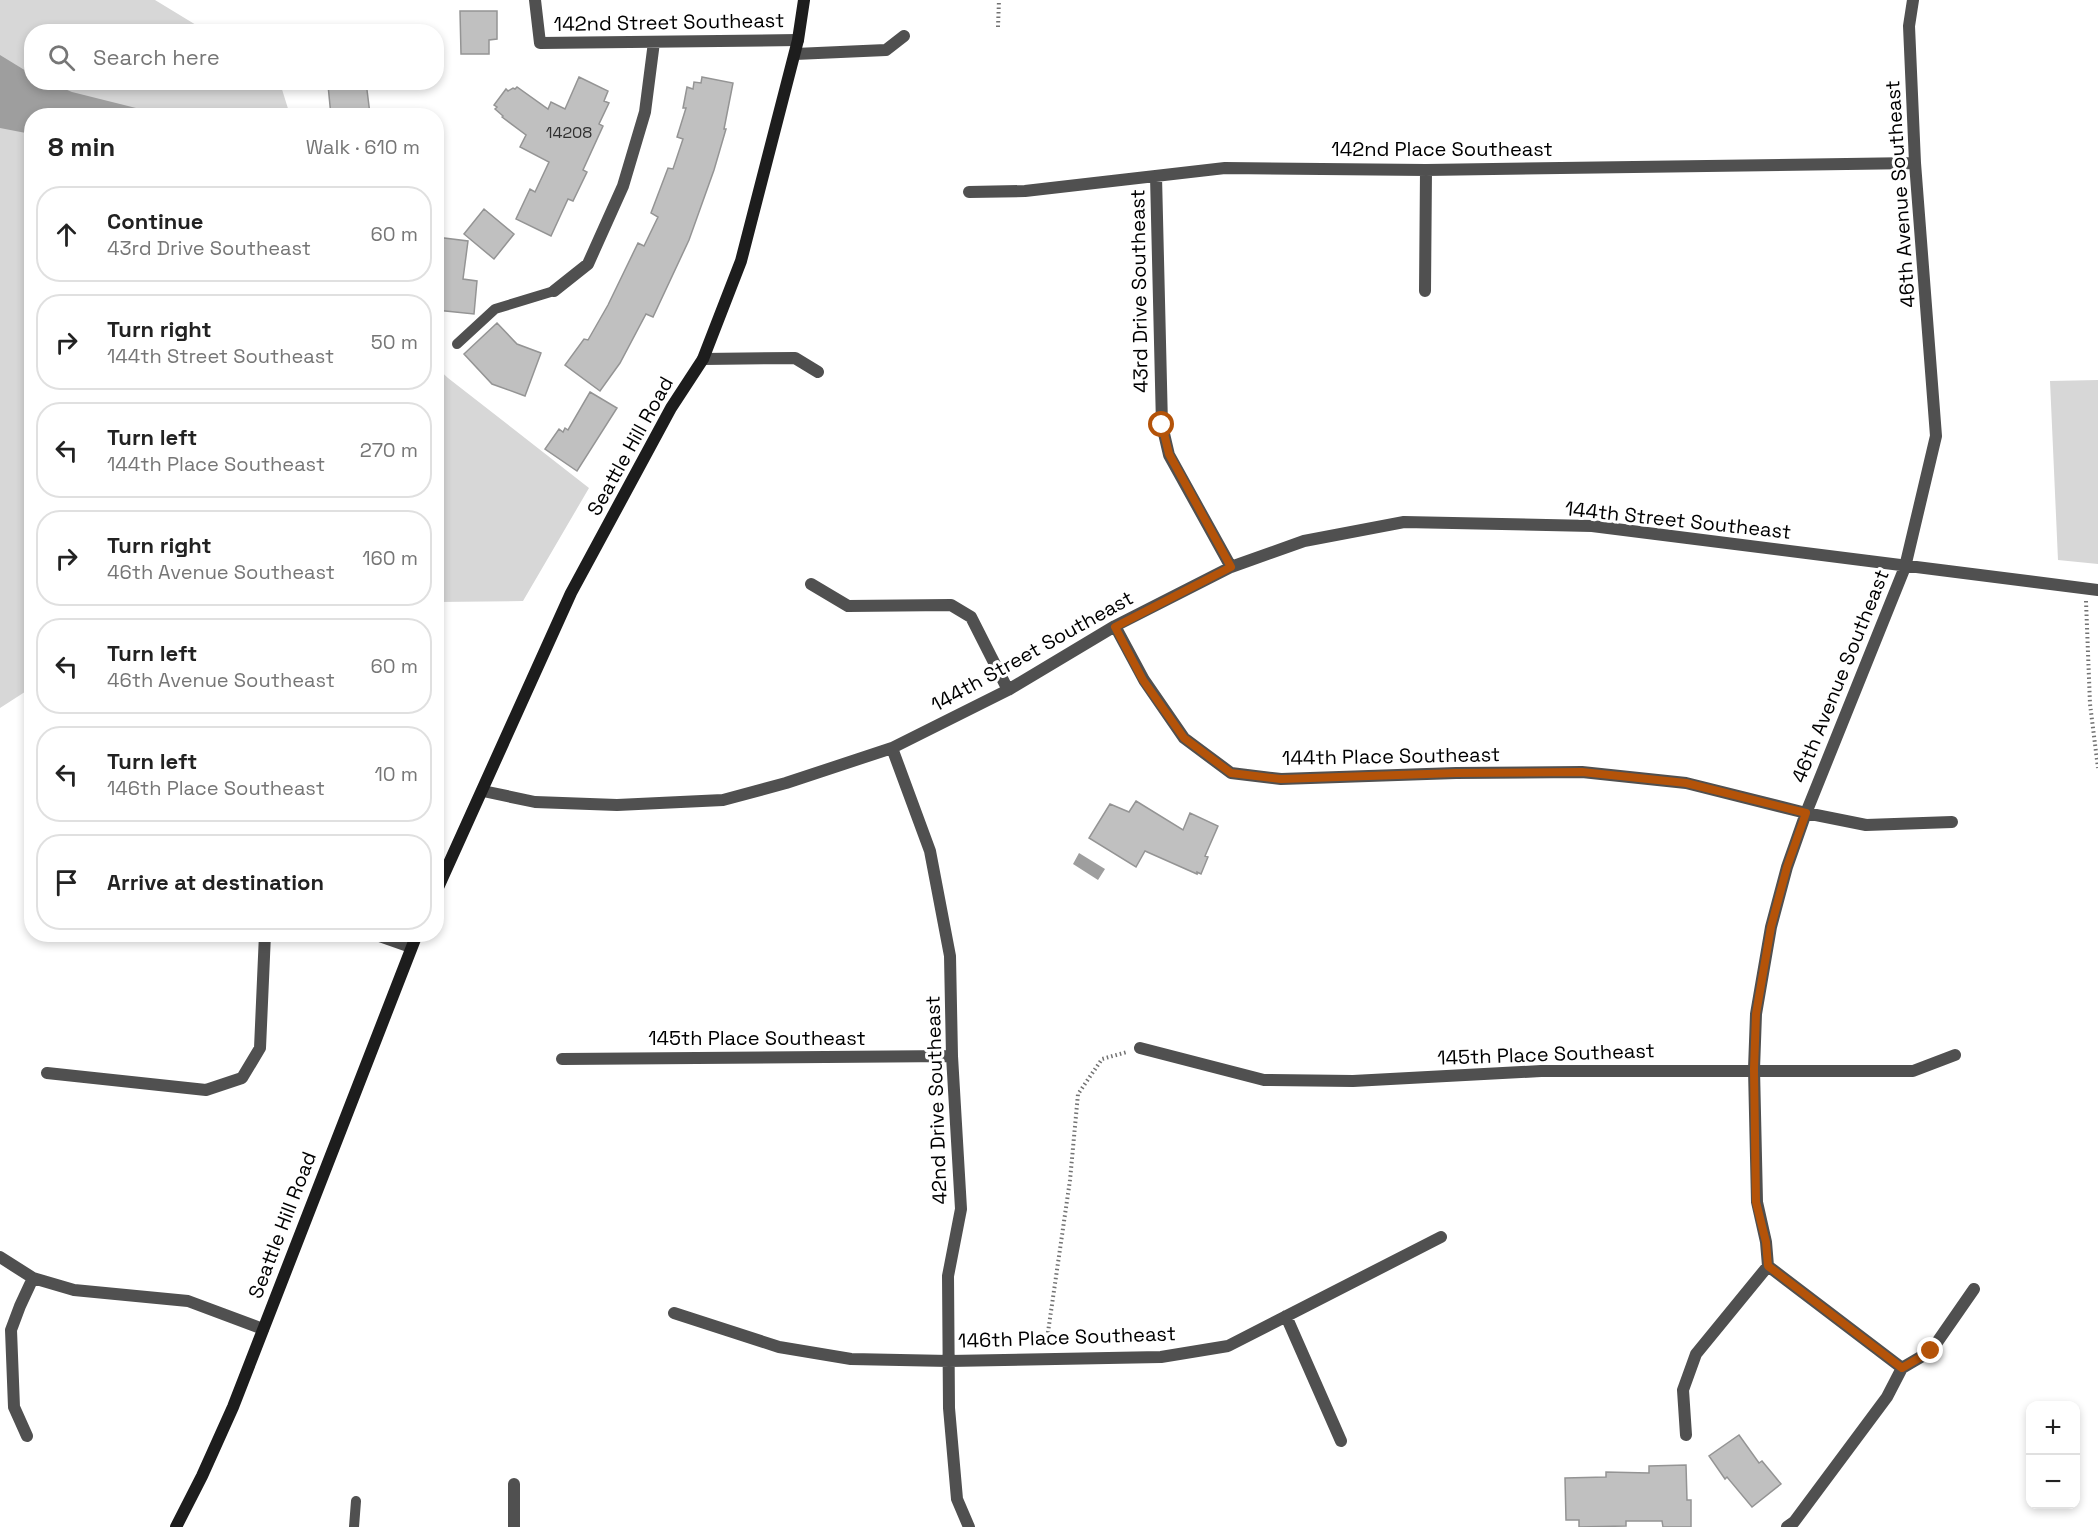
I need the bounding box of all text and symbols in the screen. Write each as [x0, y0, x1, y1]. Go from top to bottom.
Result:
street label: 142nd Street Southeast [554, 7, 784, 37]
search box [24, 24, 444, 90]
icon: search [45, 41, 78, 74]
text: Search here [93, 43, 220, 71]
street label: 46th Avenue Southeast [1879, 79, 1921, 309]
house number: 14208 [546, 122, 592, 143]
text: 8 min [48, 130, 115, 164]
text: Walk · 610 m [306, 134, 420, 160]
street label: 142nd Place Southeast [1331, 136, 1553, 162]
street label: 43rd Drive Southeast [1124, 189, 1154, 393]
text: Continue [107, 207, 203, 235]
icon: ahead [50, 218, 83, 251]
text: 60 m [371, 221, 418, 247]
text: 43rd Drive Southeast [107, 235, 311, 261]
text: Turn right [107, 315, 212, 343]
icon: right [50, 326, 83, 359]
text: 50 m [371, 329, 418, 355]
text: 144th Street Southeast [107, 343, 334, 369]
street label: Seattle Hill Road [581, 372, 679, 520]
route start [1148, 411, 1174, 437]
text: Turn left [107, 423, 197, 451]
icon: left [50, 434, 83, 467]
text: 270 m [360, 437, 418, 463]
text: 144th Place Southeast [107, 451, 325, 477]
street label: 144th Street Southeast [1564, 495, 1792, 545]
text: Turn right [107, 531, 212, 559]
icon: right [50, 542, 83, 575]
text: 160 m [362, 545, 418, 571]
text: 46th Avenue Southeast [107, 559, 335, 585]
street label: 46th Avenue Southeast [1785, 565, 1895, 787]
street label: 144th Street Southeast [926, 585, 1138, 717]
text: Turn left [107, 639, 197, 667]
icon: left [50, 650, 83, 683]
text: 60 m [371, 653, 418, 679]
text: 46th Avenue Southeast [107, 667, 335, 693]
street label: 144th Place Southeast [1282, 741, 1500, 771]
text: Turn left [107, 747, 197, 775]
icon: left [50, 758, 83, 791]
text: 10 m [374, 761, 418, 787]
text: 146th Place Southeast [107, 775, 325, 801]
icon: arrive [50, 866, 83, 899]
text: Arrive at destination [107, 868, 324, 896]
street label: 42nd Drive Southeast [919, 995, 953, 1205]
street label: 145th Place Southeast [648, 1025, 866, 1051]
street label: 145th Place Southeast [1437, 1037, 1655, 1071]
street label: Seattle Hill Road [242, 1148, 322, 1302]
street label: 146th Place Southeast [958, 1320, 1176, 1354]
route end [1917, 1337, 1943, 1363]
map controls [2026, 1401, 2080, 1509]
button: + [2026, 1401, 2080, 1455]
button: − [2026, 1455, 2080, 1509]

